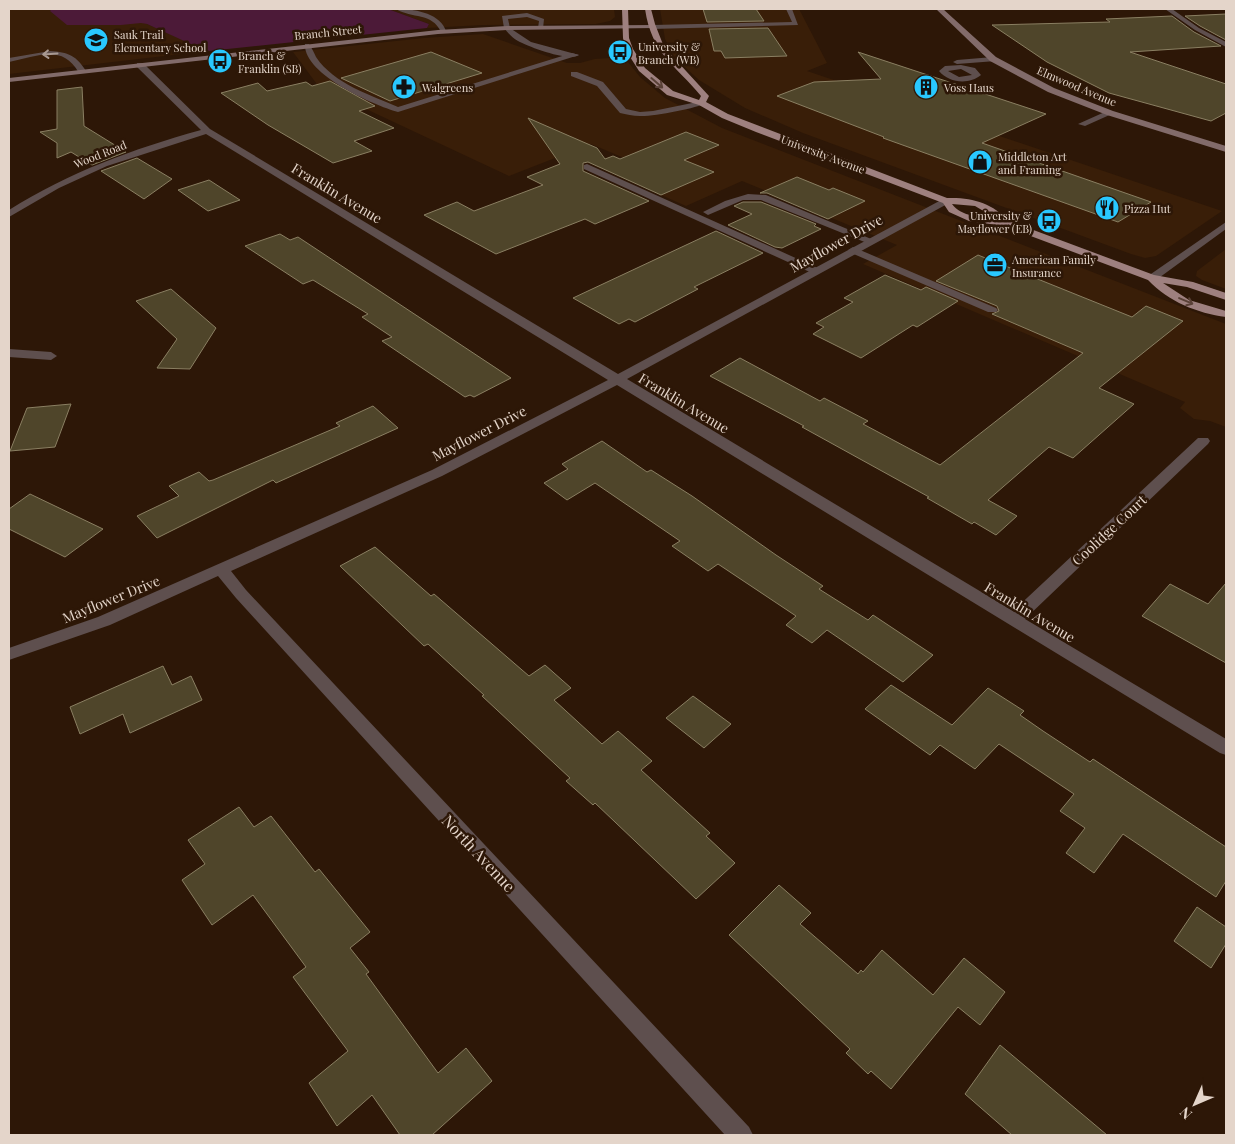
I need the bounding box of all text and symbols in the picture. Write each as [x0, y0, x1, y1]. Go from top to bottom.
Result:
street label: Branch Street [293, 21, 363, 43]
school or university icon: Sauk Trail Elementary School [83, 27, 109, 53]
place label: Sauk Trail Elementary School [114, 27, 206, 55]
bus stop icon: University & Branch (WB) [607, 39, 633, 65]
place label: University & Branch (WB) [638, 39, 700, 67]
bus stop icon: Branch & Franklin (SB) [207, 48, 233, 74]
place label: Branch & Franklin (SB) [238, 48, 301, 76]
one-way arrow [42, 49, 58, 59]
street label: Elmwood Avenue [1035, 62, 1119, 110]
pharmacy icon: Walgreens [391, 74, 417, 100]
building icon: Voss Haus [913, 74, 939, 100]
one-way arrow [650, 77, 663, 89]
place label: Walgreens [421, 80, 473, 95]
place label: Voss Haus [943, 80, 994, 95]
street label: University Avenue [779, 131, 868, 177]
street label: Wood Road [71, 136, 129, 172]
shop icon: Middleton Art and Framing [967, 149, 993, 175]
place label: Middleton Art and Framing [998, 149, 1067, 177]
street label: Franklin Avenue [288, 158, 386, 228]
restaurant icon: Pizza Hut [1094, 195, 1120, 221]
place label: Pizza Hut [1124, 201, 1171, 216]
place label: University & Mayflower (EB) [957, 208, 1032, 236]
bus stop icon: University & Mayflower (EB) [1036, 208, 1062, 234]
street label: Mayflower Drive [786, 210, 886, 276]
office icon: American Family Insurance [982, 252, 1008, 278]
place label: American Family Insurance [1011, 252, 1096, 280]
one-way arrow [1178, 297, 1193, 307]
street label: Franklin Avenue [635, 368, 733, 438]
street label: Mayflower Drive [429, 401, 529, 465]
street label: Coolidge Court [1068, 490, 1151, 570]
street label: Mayflower Drive [59, 571, 163, 627]
street label: Franklin Avenue [981, 577, 1079, 647]
street label: North Avenue [438, 810, 520, 896]
north arrow [1170, 1079, 1220, 1129]
text: N [1175, 1103, 1196, 1124]

